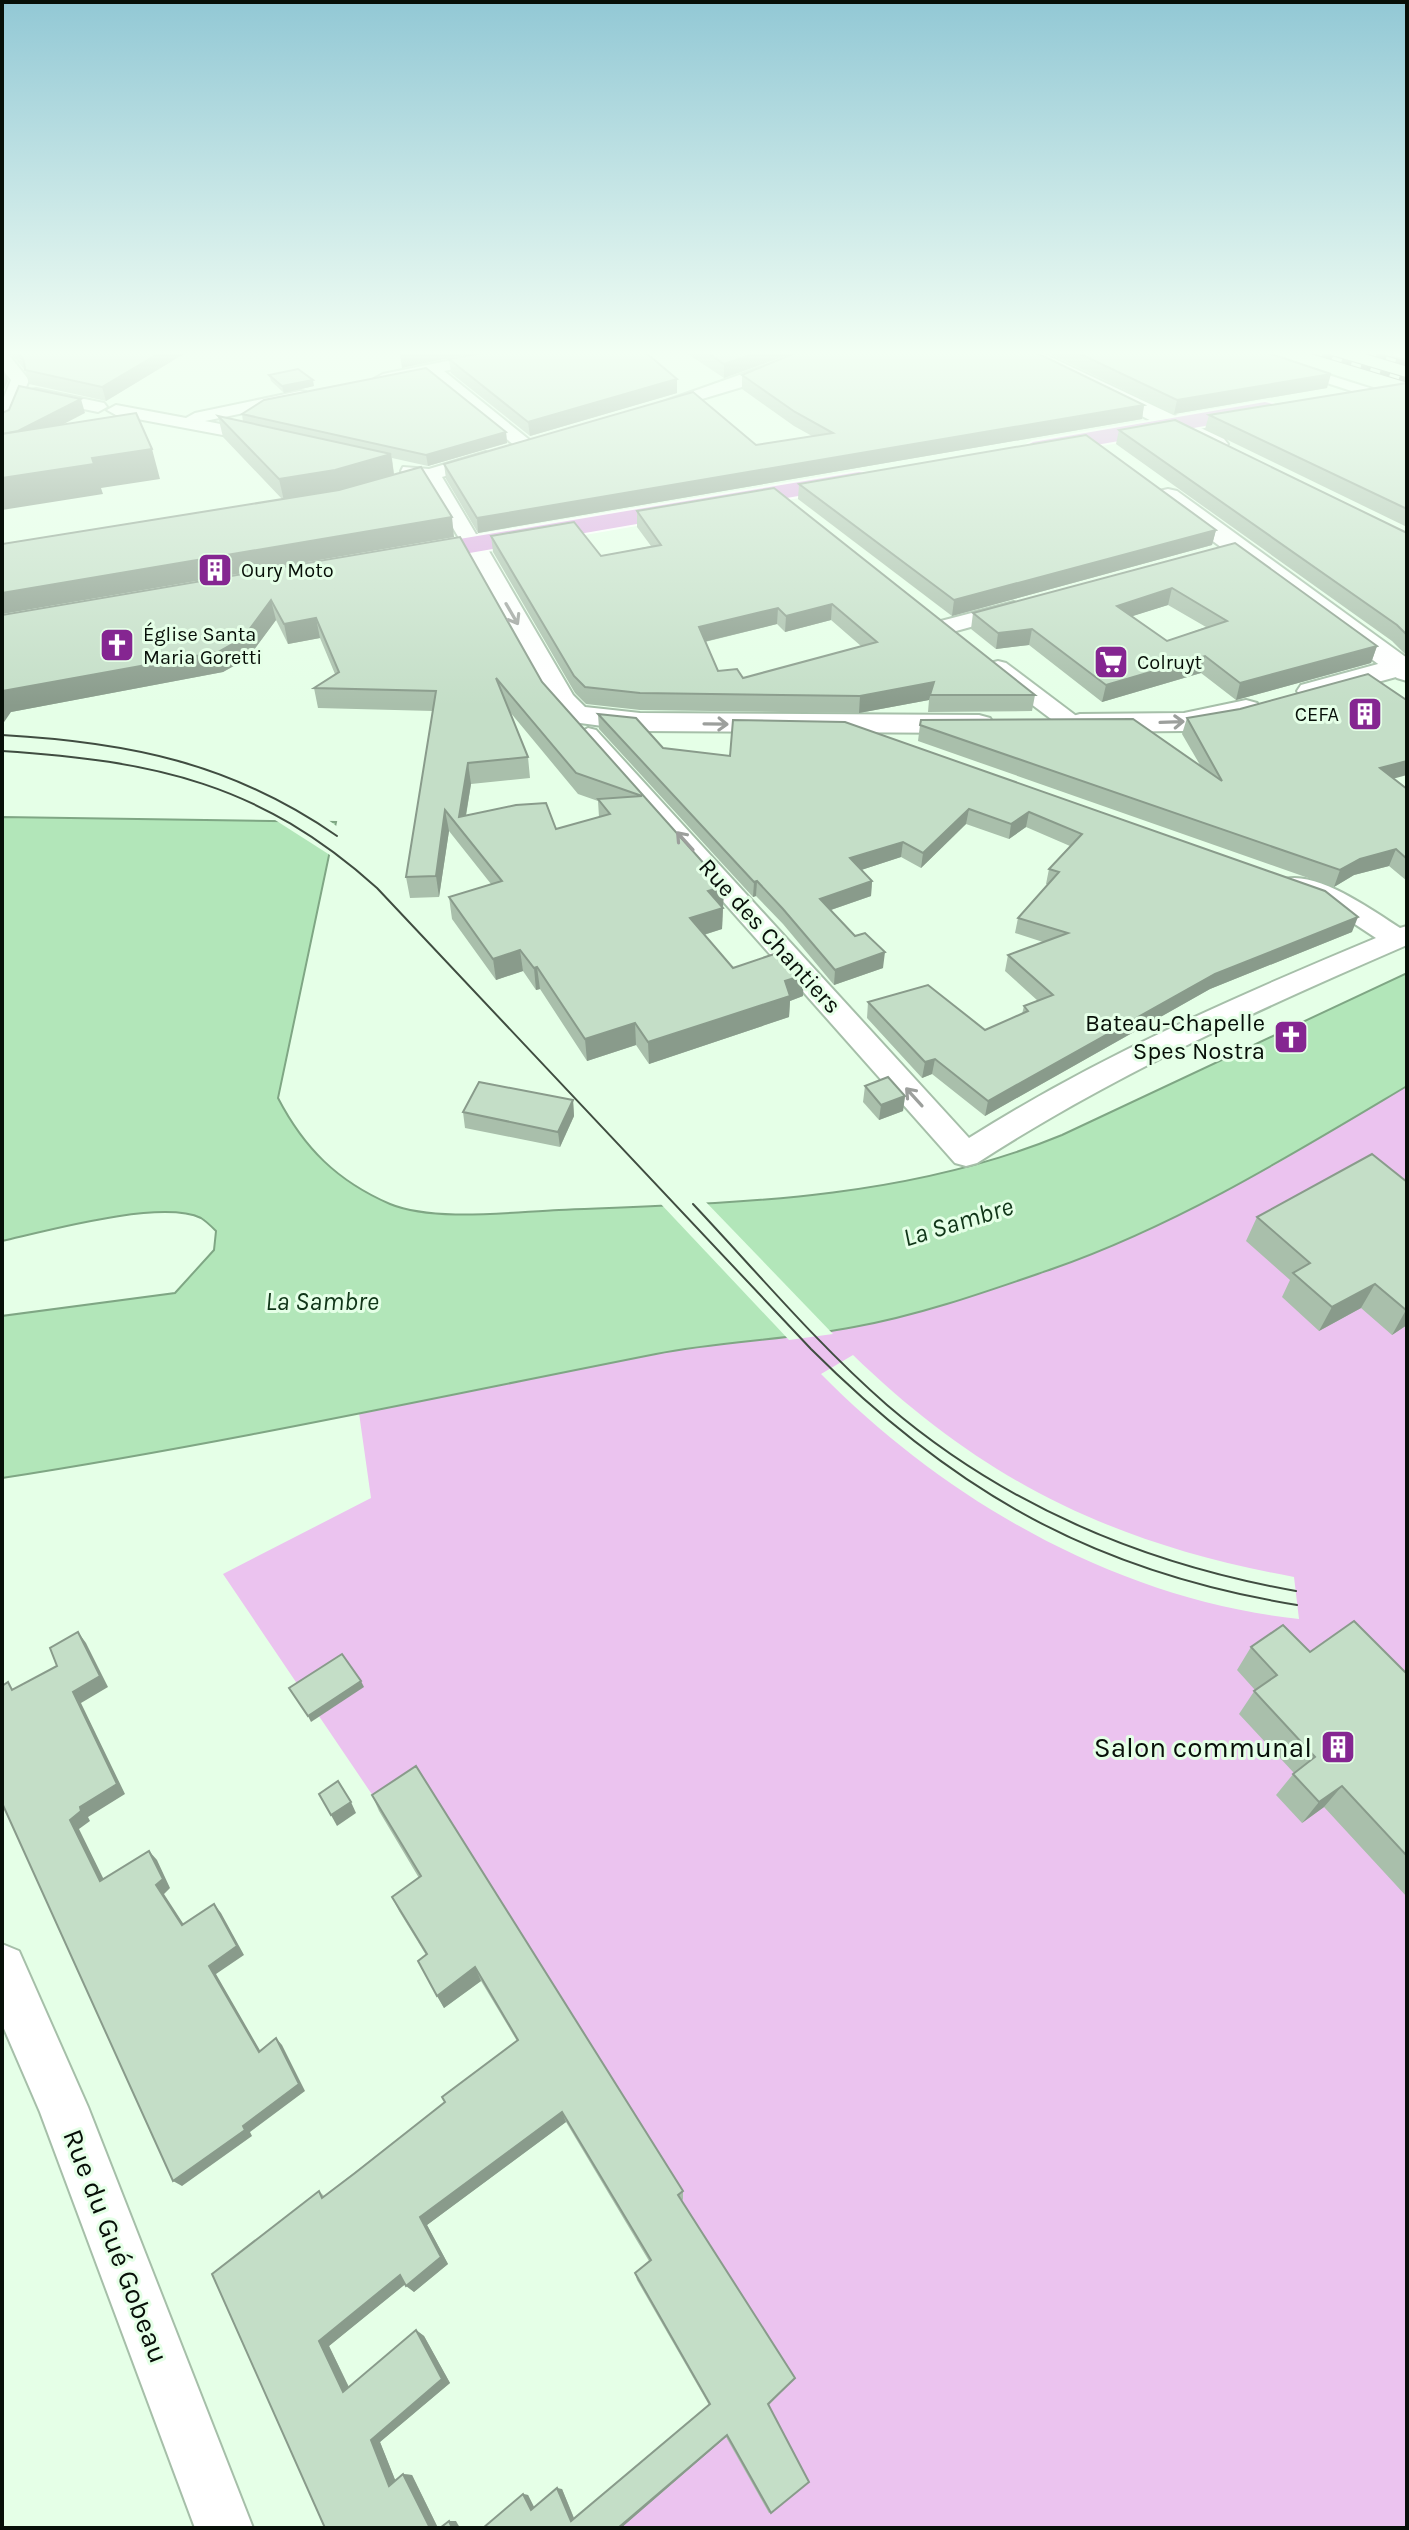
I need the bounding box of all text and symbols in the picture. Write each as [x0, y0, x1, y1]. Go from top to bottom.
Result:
building icon: Oury Moto [196, 551, 234, 589]
place label: Oury Moto [241, 559, 334, 582]
one-way arrow [504, 602, 520, 625]
place label: Église Santa Maria Goretti [143, 622, 262, 669]
church icon: Église Santa Maria Goretti [98, 626, 136, 664]
supermarket icon: Colruyt [1092, 643, 1130, 681]
place label: Colruyt [1137, 651, 1202, 674]
building icon: CEFA [1346, 695, 1384, 733]
place label: CEFA [1295, 703, 1339, 726]
one-way arrow [1158, 714, 1185, 729]
one-way arrow [702, 716, 729, 731]
one-way arrow [676, 831, 694, 851]
street label: Rue des Chantiers [693, 853, 847, 1019]
place label: Bateau-Chapelle Spes Nostra [1085, 1009, 1265, 1065]
church icon: Bateau-Chapelle Spes Nostra [1272, 1018, 1310, 1056]
one-way arrow [905, 1088, 923, 1108]
water label: La Sambre [899, 1191, 1017, 1253]
water label: La Sambre [265, 1286, 379, 1317]
building icon: Salon communal [1319, 1728, 1357, 1766]
place label: Salon communal [1094, 1731, 1312, 1764]
street label: Rue du Gué Gobeau [56, 2124, 176, 2368]

